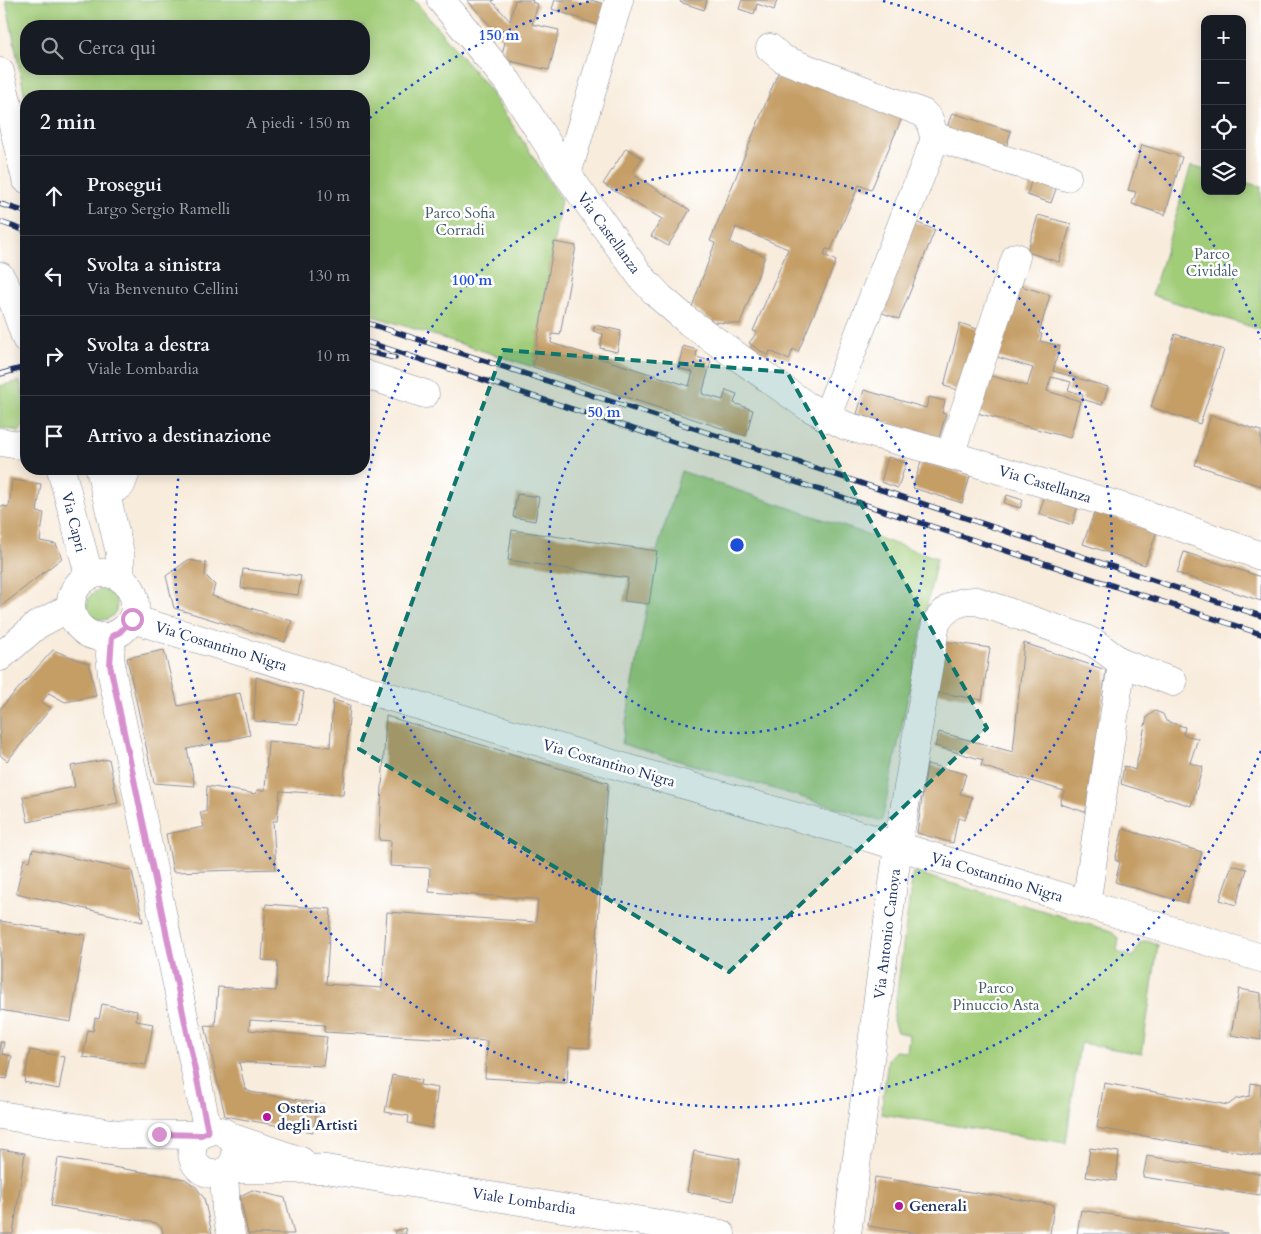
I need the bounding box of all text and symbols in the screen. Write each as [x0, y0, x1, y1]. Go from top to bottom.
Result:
map controls [1201, 15, 1246, 195]
button: + [1201, 15, 1246, 60]
search box [20, 20, 370, 75]
text: 150 m [479, 25, 520, 45]
icon: search [38, 34, 66, 62]
text: Cerca qui [78, 35, 156, 61]
button: − [1201, 60, 1246, 105]
button: locate [1201, 105, 1246, 150]
text: 2 min [40, 108, 96, 137]
text: A piedi · 150 m [246, 112, 350, 134]
button: layers [1201, 150, 1246, 195]
text: Prosegui [87, 172, 162, 198]
icon: ahead [40, 182, 68, 210]
text: 10 m [316, 185, 350, 207]
street label: Via Castellanza [573, 188, 646, 278]
text: Largo Sergio Ramelli [87, 198, 230, 220]
park label: Parco Sofia Corradi [425, 203, 496, 240]
park label: Parco Cividale [1186, 244, 1238, 281]
text: Svolta a sinistra [87, 252, 221, 278]
icon: left [40, 262, 68, 290]
text: 130 m [308, 265, 350, 287]
text: 100 m [452, 270, 493, 290]
text: Via Benvenuto Cellini [87, 278, 239, 300]
text: Svolta a destra [87, 332, 210, 358]
icon: right [40, 342, 68, 370]
text: 10 m [316, 345, 350, 367]
text: Viale Lombardia [87, 358, 199, 380]
text: 50 m [587, 402, 621, 422]
icon: arrive [40, 422, 68, 450]
text: Arrivo a destinazione [87, 423, 271, 449]
street label: Via Castellanza [996, 460, 1094, 508]
street label: Via Capri [57, 490, 91, 554]
centre of rings [728, 536, 746, 554]
route start [121, 608, 144, 631]
street label: Via Costantino Nigra [153, 616, 290, 676]
street label: Via Costantino Nigra [540, 734, 678, 792]
street label: Via Costantino Nigra [929, 847, 1066, 907]
street label: Via Antonio Canova [869, 867, 905, 1000]
park label: Parco Pinuccio Asta [953, 978, 1040, 1015]
place label: Osteria degli Artisti [277, 1098, 358, 1135]
marker: Osteria degli Artisti [261, 1111, 273, 1123]
route end [148, 1123, 171, 1146]
street label: Viale Lombardia [471, 1183, 578, 1219]
place label: Generali [909, 1196, 967, 1216]
marker: Generali [893, 1200, 905, 1212]

